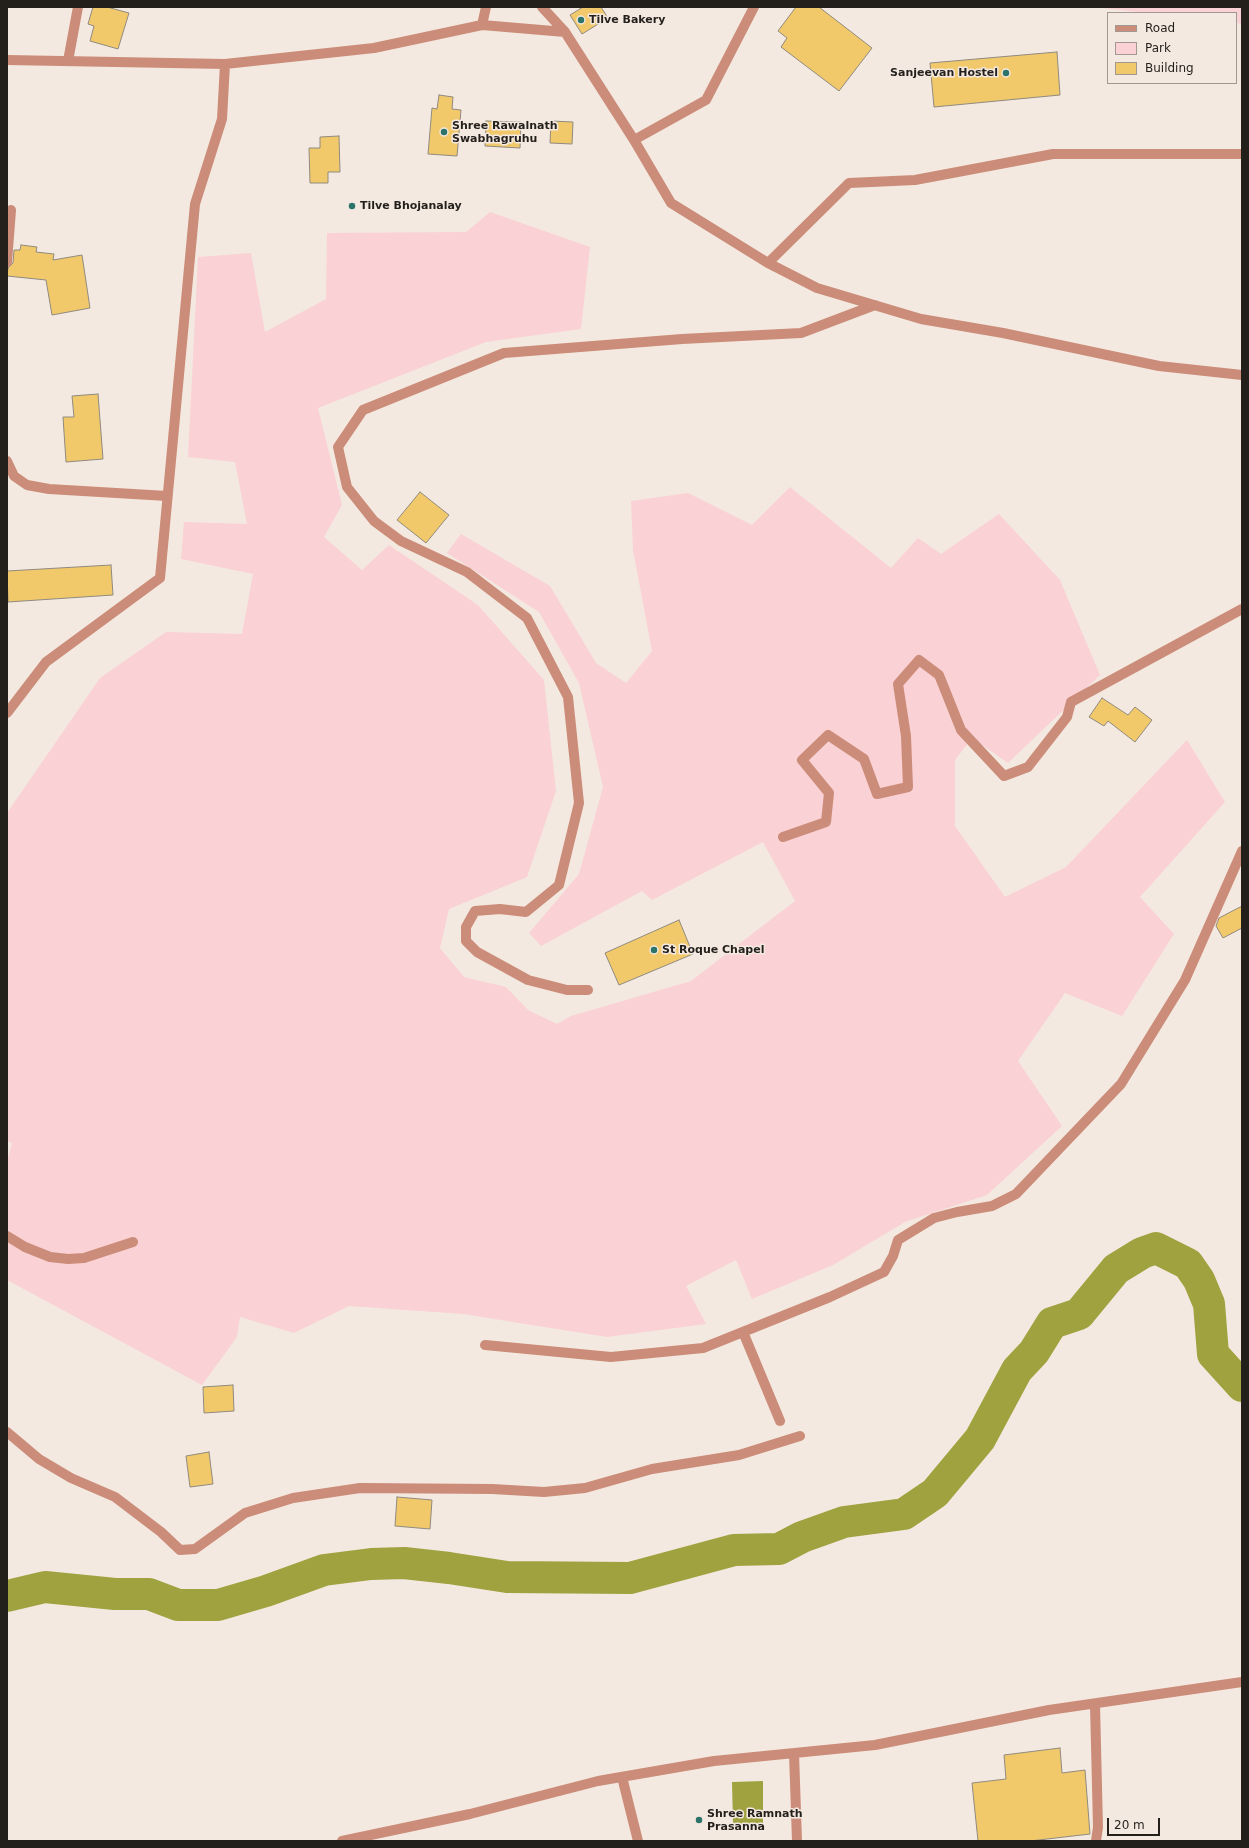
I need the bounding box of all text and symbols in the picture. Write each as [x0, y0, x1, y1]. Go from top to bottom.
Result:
legend [1107, 12, 1237, 84]
place label: Tilve Bakery [589, 13, 665, 27]
marker: Tilve Bakery [576, 15, 586, 25]
text: Road [1145, 21, 1175, 35]
text: Park [1145, 41, 1171, 55]
text: Building [1145, 61, 1194, 75]
place label: Sanjeevan Hostel [890, 66, 998, 80]
marker: Sanjeevan Hostel [1001, 68, 1011, 78]
place label: Shree Rawalnath Swabhagruhu [452, 119, 558, 145]
marker: Shree Rawalnath Swabhagruhu [439, 127, 449, 137]
place label: Tilve Bhojanalay [360, 199, 462, 213]
marker: Tilve Bhojanalay [347, 201, 357, 211]
place label: St Roque Chapel [662, 943, 764, 957]
marker: St Roque Chapel [649, 945, 659, 955]
place label: Shree Ramnath Prasanna [707, 1807, 803, 1833]
scale bar [1109, 1810, 1162, 1836]
marker: Shree Ramnath Prasanna [694, 1815, 704, 1825]
text: 20 m [1114, 1818, 1145, 1832]

